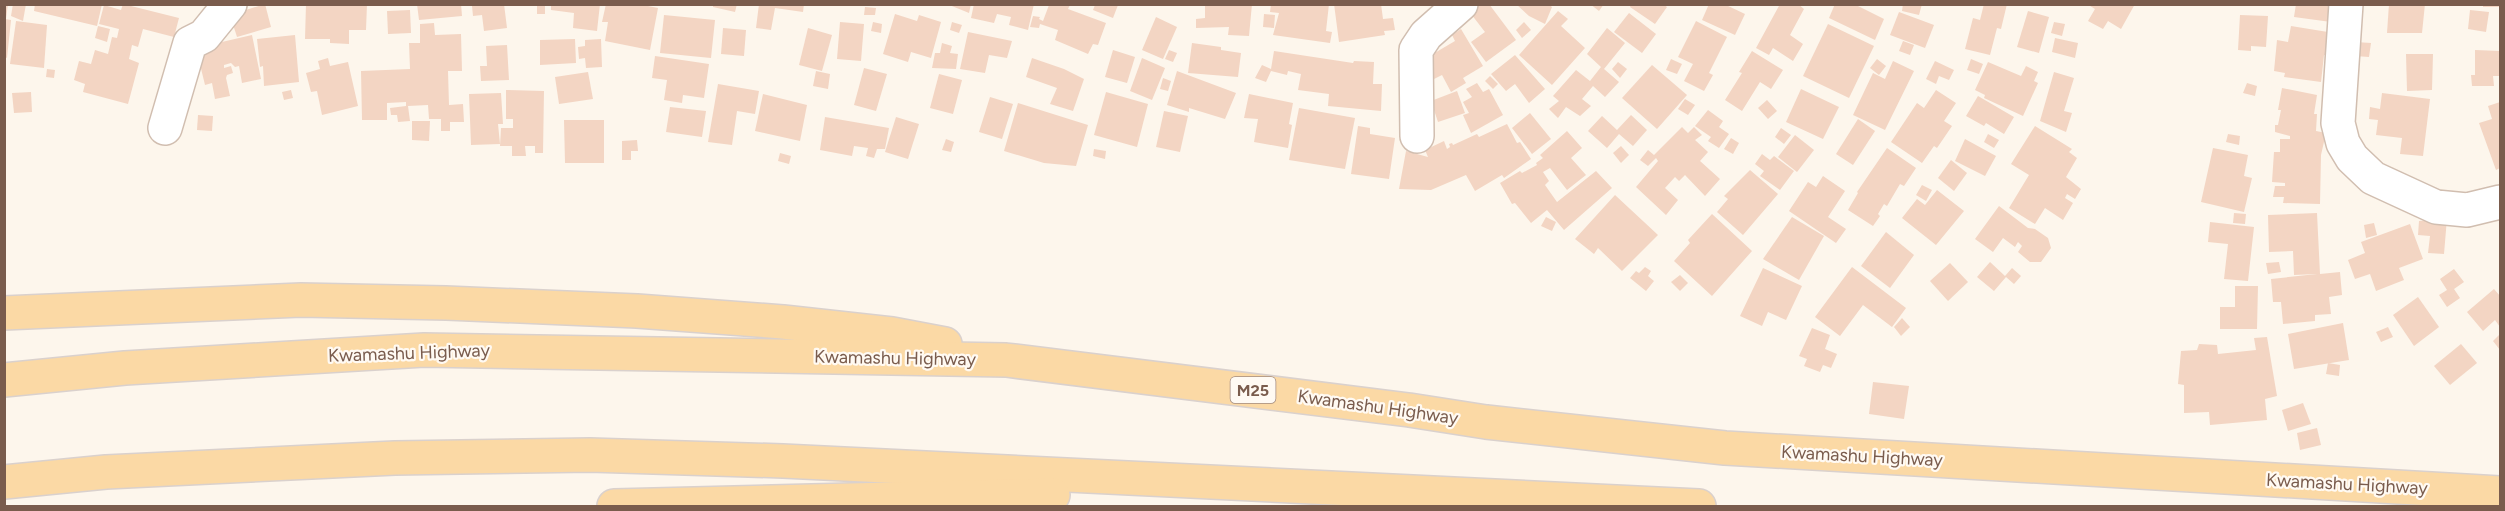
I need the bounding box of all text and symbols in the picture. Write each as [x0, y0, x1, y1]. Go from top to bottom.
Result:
street label: Kwamashu Highway [328, 339, 491, 367]
street label: Kwamashu Highway [814, 346, 977, 370]
road number: M25 [1230, 377, 1276, 403]
street label: Kwamashu Highway [1296, 385, 1460, 429]
street label: Kwamashu Highway [1781, 441, 1944, 471]
street label: Kwamashu Highway [2266, 469, 2429, 499]

